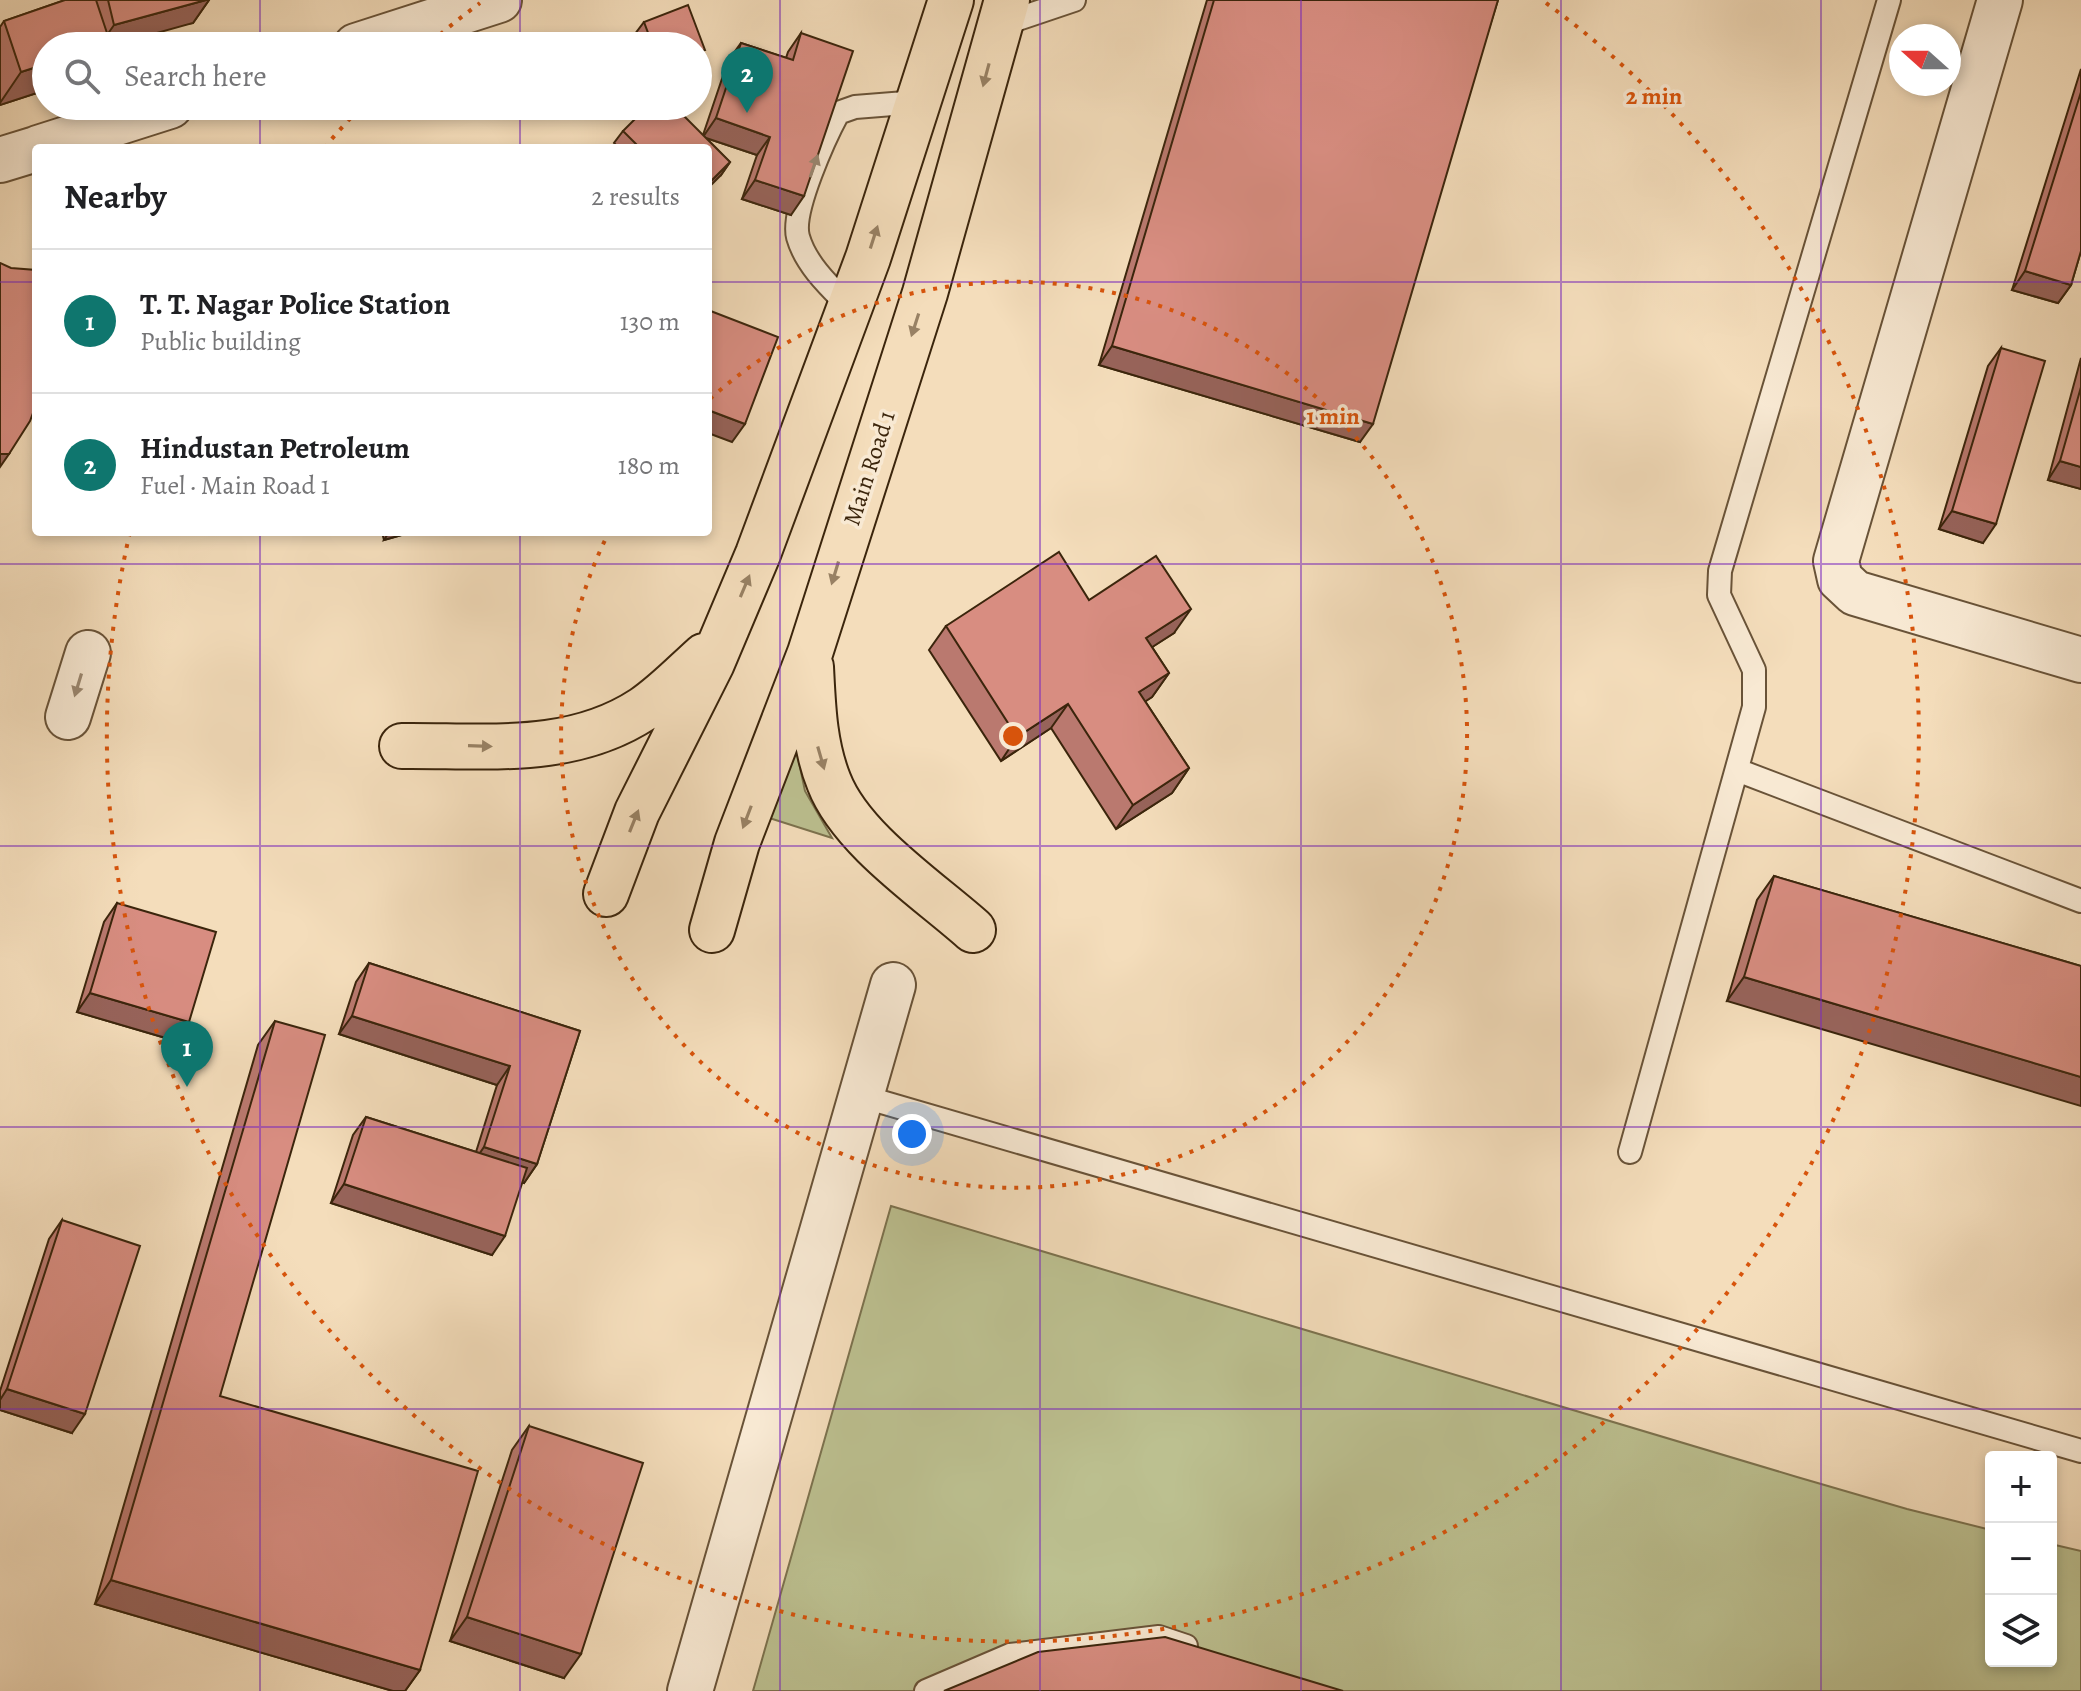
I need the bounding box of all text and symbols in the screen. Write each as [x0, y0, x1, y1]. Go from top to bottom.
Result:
north arrow [1889, 24, 1961, 96]
search box [32, 32, 712, 120]
pin: 2 [721, 47, 773, 113]
icon: search [60, 54, 104, 98]
text: Search here [124, 56, 267, 96]
one-way arrow [979, 63, 991, 88]
text: 2 min [1626, 80, 1683, 112]
one-way arrow [809, 153, 821, 177]
text: Nearby [64, 173, 167, 220]
text: 2 results [591, 179, 680, 214]
one-way arrow [869, 225, 881, 249]
text: T. T. Nagar Police Station [140, 284, 450, 324]
text: 1 [85, 304, 95, 339]
text: 130 m [620, 304, 680, 339]
one-way arrow [908, 314, 921, 338]
text: Public building [140, 324, 301, 359]
text: 1 min [1306, 400, 1360, 432]
street label: Main Road 1 [835, 407, 903, 529]
text: Hindustan Petroleum [140, 428, 410, 468]
text: 2 [84, 448, 96, 483]
text: 180 m [618, 448, 680, 483]
text: Fuel · Main Road 1 [140, 468, 330, 503]
one-way arrow [828, 561, 841, 585]
one-way arrow [738, 574, 751, 598]
one-way arrow [71, 673, 84, 697]
centre of rings [999, 722, 1027, 750]
one-way arrow [468, 739, 493, 752]
one-way arrow [816, 745, 828, 770]
one-way arrow [740, 805, 753, 829]
one-way arrow [628, 809, 641, 833]
pin: 1 [161, 1021, 213, 1087]
your location [892, 1114, 932, 1154]
map controls [1985, 1451, 2057, 1667]
button: + [1985, 1451, 2057, 1523]
button: − [1985, 1523, 2057, 1595]
button: layers [1985, 1595, 2057, 1667]

